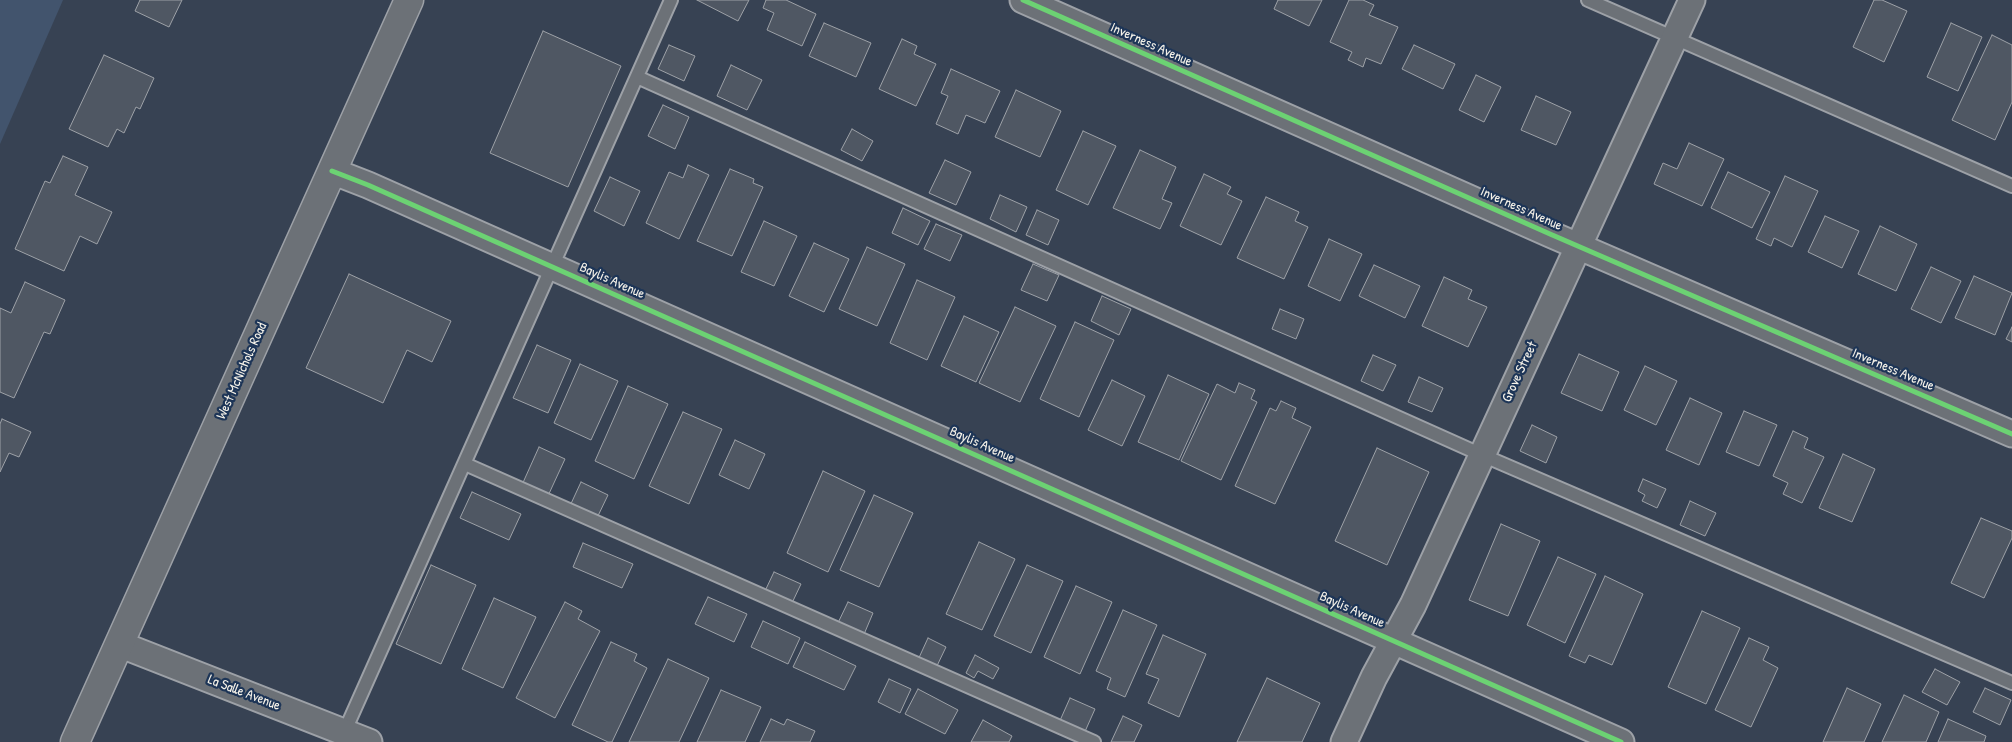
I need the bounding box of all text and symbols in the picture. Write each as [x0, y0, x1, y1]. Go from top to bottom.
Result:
street label: Inverness Avenue [1108, 20, 1194, 70]
street label: Inverness Avenue [1478, 184, 1564, 234]
street label: Baylis Avenue [577, 259, 647, 303]
street label: West McNichols Road [213, 320, 271, 422]
street label: Grove Street [1499, 339, 1541, 405]
street label: Inverness Avenue [1849, 345, 1937, 395]
street label: Baylis Avenue [947, 423, 1017, 467]
street label: Baylis Avenue [1317, 588, 1387, 632]
street label: La Salle Avenue [205, 672, 283, 714]

